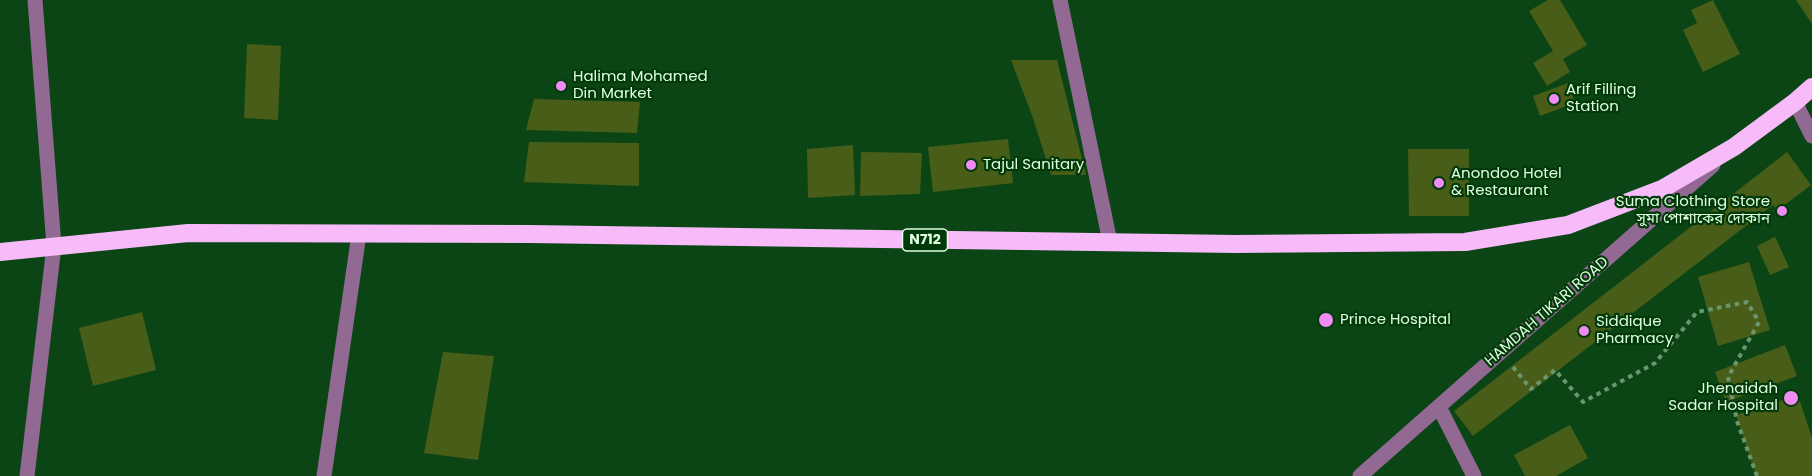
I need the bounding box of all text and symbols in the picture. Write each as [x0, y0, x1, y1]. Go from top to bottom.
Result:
place label: Halima Mohamed Din Market [573, 68, 708, 103]
marker: Halima Mohamed Din Market [554, 79, 568, 93]
place label: Arif Filling Station [1566, 81, 1636, 116]
marker: Arif Filling Station [1547, 92, 1561, 106]
place label: Tajul Sanitary [983, 156, 1084, 174]
marker: Tajul Sanitary [964, 158, 978, 172]
place label: Anondoo Hotel & Restaurant [1451, 165, 1562, 200]
marker: Anondoo Hotel & Restaurant [1432, 176, 1446, 190]
place label: Suma Clothing Store সুমা পোশাকের দোকান [1616, 193, 1770, 228]
marker: Suma Clothing Store সুমা পোশাকের দোকান [1775, 204, 1789, 218]
road number: N712 [902, 229, 948, 251]
street label: HAMDAH TIKARI ROAD [1482, 253, 1612, 371]
marker: Prince Hospital [1317, 311, 1335, 329]
place label: Prince Hospital [1340, 311, 1451, 329]
place label: Siddique Pharmacy [1596, 313, 1673, 348]
marker: Siddique Pharmacy [1577, 324, 1591, 338]
place label: Jhenaidah Sadar Hospital [1668, 380, 1778, 415]
marker: Jhenaidah Sadar Hospital [1782, 389, 1800, 407]

